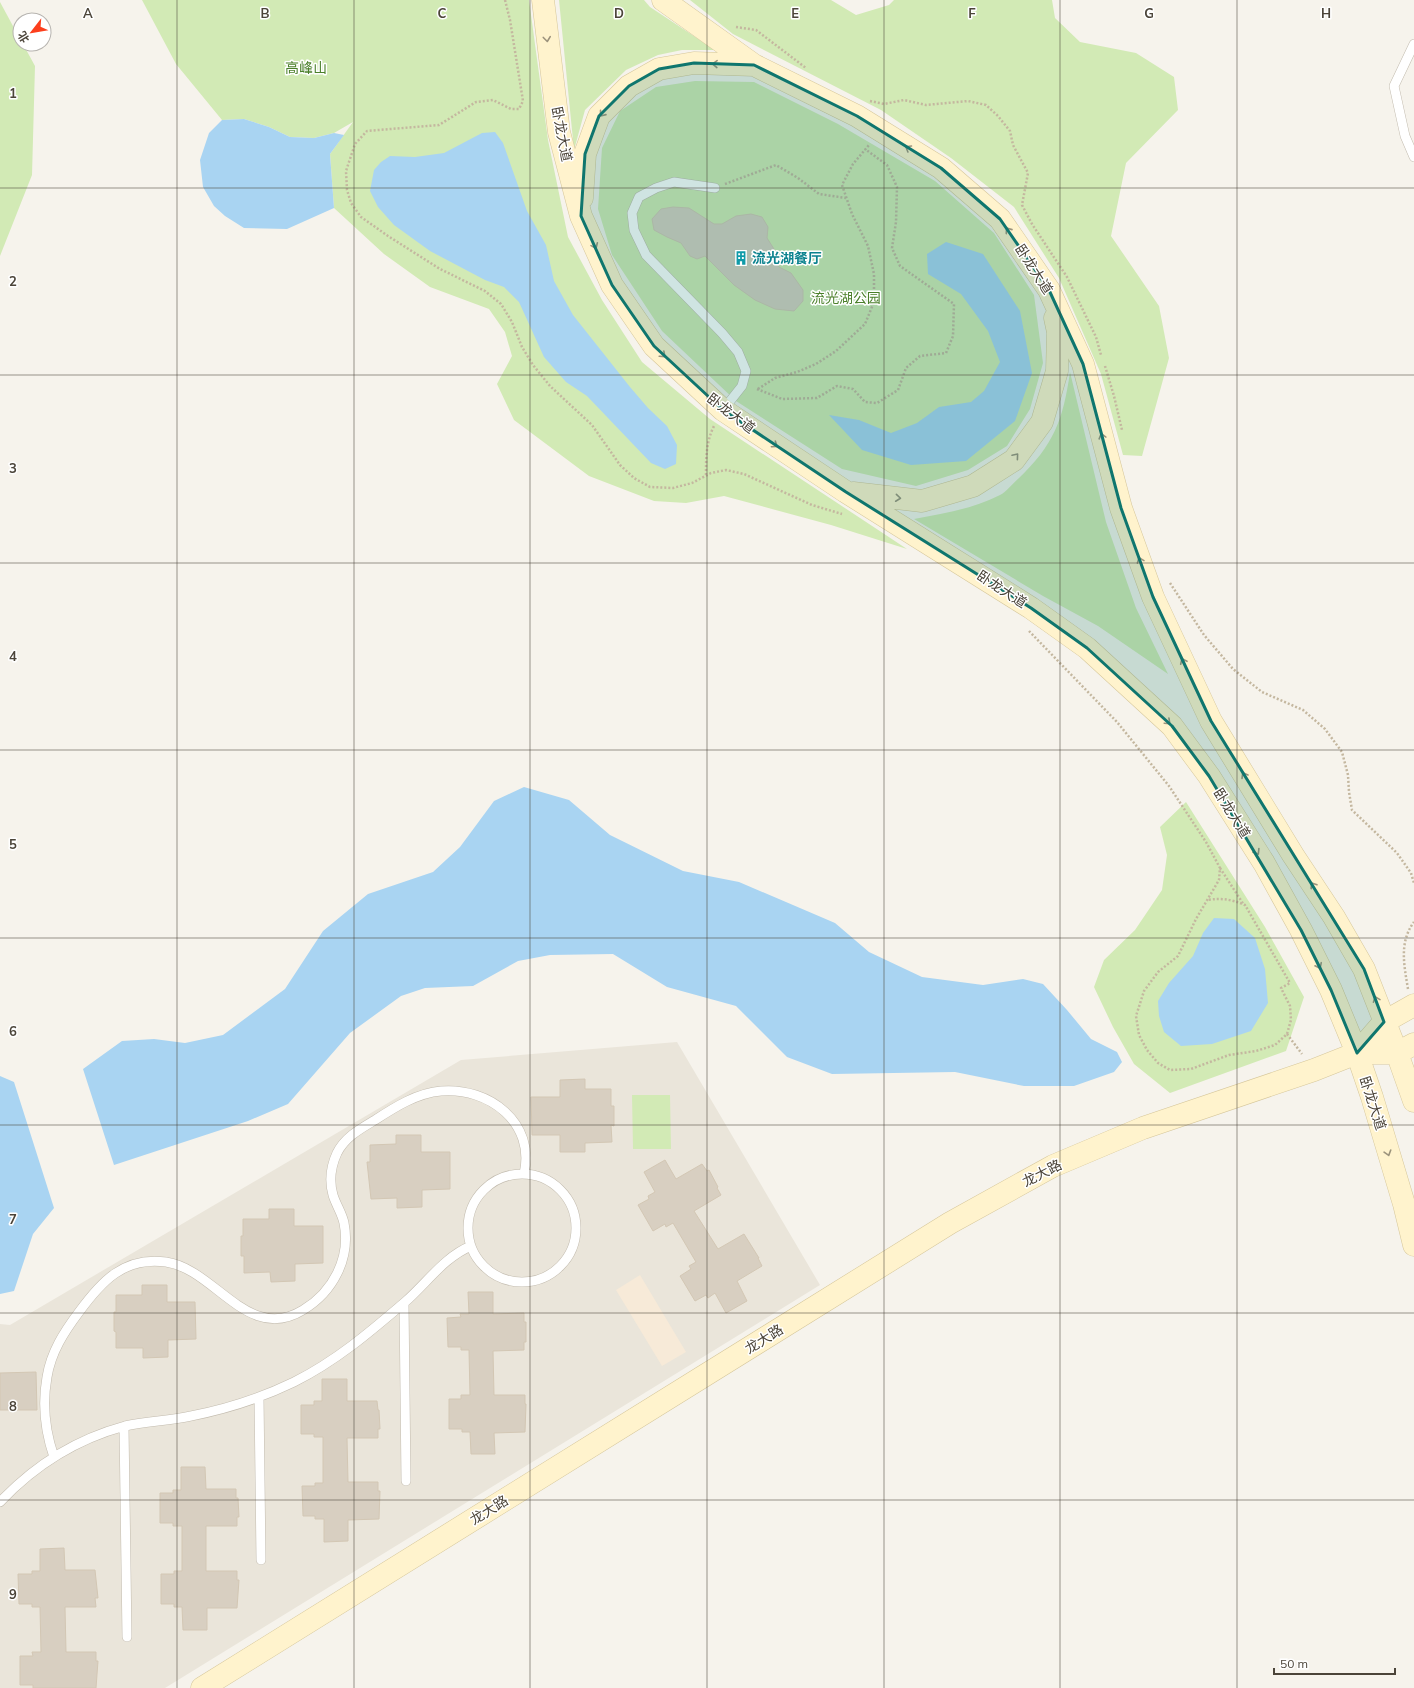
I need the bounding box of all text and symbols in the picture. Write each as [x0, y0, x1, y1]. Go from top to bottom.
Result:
text: A [83, 5, 93, 21]
text: B [261, 5, 270, 21]
text: C [438, 5, 447, 21]
text: D [614, 5, 624, 21]
text: E [791, 5, 799, 21]
text: F [968, 5, 976, 21]
text: G [1144, 5, 1154, 21]
text: H [1321, 5, 1331, 21]
north arrow [12, 12, 52, 52]
text: 北 [15, 29, 32, 45]
one-way arrow [542, 36, 551, 42]
park label: 高峰山 [285, 59, 327, 77]
one-way arrow [712, 60, 718, 68]
text: 1 [9, 85, 17, 101]
street label: 卧龙大道 [548, 105, 576, 163]
one-way arrow [599, 109, 606, 116]
one-way arrow [905, 145, 912, 153]
one-way arrow [1006, 228, 1013, 235]
street label: 卧龙大道 [1011, 241, 1057, 297]
one-way arrow [590, 243, 598, 250]
place label: 流光湖餐厅 [752, 249, 822, 267]
building icon: 流光湖餐厅 [733, 250, 749, 266]
text: 2 [9, 273, 17, 289]
park label: 流光湖公园 [811, 289, 881, 307]
one-way arrow [659, 351, 666, 358]
street label: 卧龙大道 [703, 389, 759, 437]
one-way arrow [1098, 433, 1107, 440]
one-way arrow [771, 440, 778, 447]
one-way arrow [1012, 454, 1019, 461]
text: 3 [9, 460, 17, 476]
one-way arrow [895, 493, 901, 502]
one-way arrow [1136, 557, 1144, 564]
street label: 卧龙大道 [974, 566, 1030, 612]
text: 4 [9, 648, 17, 664]
one-way arrow [1180, 658, 1188, 665]
one-way arrow [1163, 717, 1171, 725]
one-way arrow [1241, 772, 1249, 779]
street label: 卧龙大道 [1210, 784, 1254, 842]
text: 5 [9, 836, 17, 852]
one-way arrow [1252, 848, 1260, 855]
one-way arrow [1310, 882, 1318, 889]
one-way arrow [1314, 962, 1322, 969]
one-way arrow [1372, 995, 1380, 1002]
text: 6 [9, 1023, 17, 1039]
street label: 卧龙大道 [1356, 1074, 1390, 1132]
one-way arrow [1383, 1150, 1392, 1157]
street label: 龙大路 [1019, 1155, 1065, 1191]
text: 7 [9, 1211, 17, 1227]
street label: 龙大路 [741, 1320, 787, 1358]
text: 8 [9, 1398, 17, 1414]
street label: 龙大路 [466, 1491, 512, 1529]
text: 9 [9, 1586, 17, 1602]
scale bar [1274, 1650, 1395, 1676]
text: 50 m [1280, 1656, 1308, 1671]

